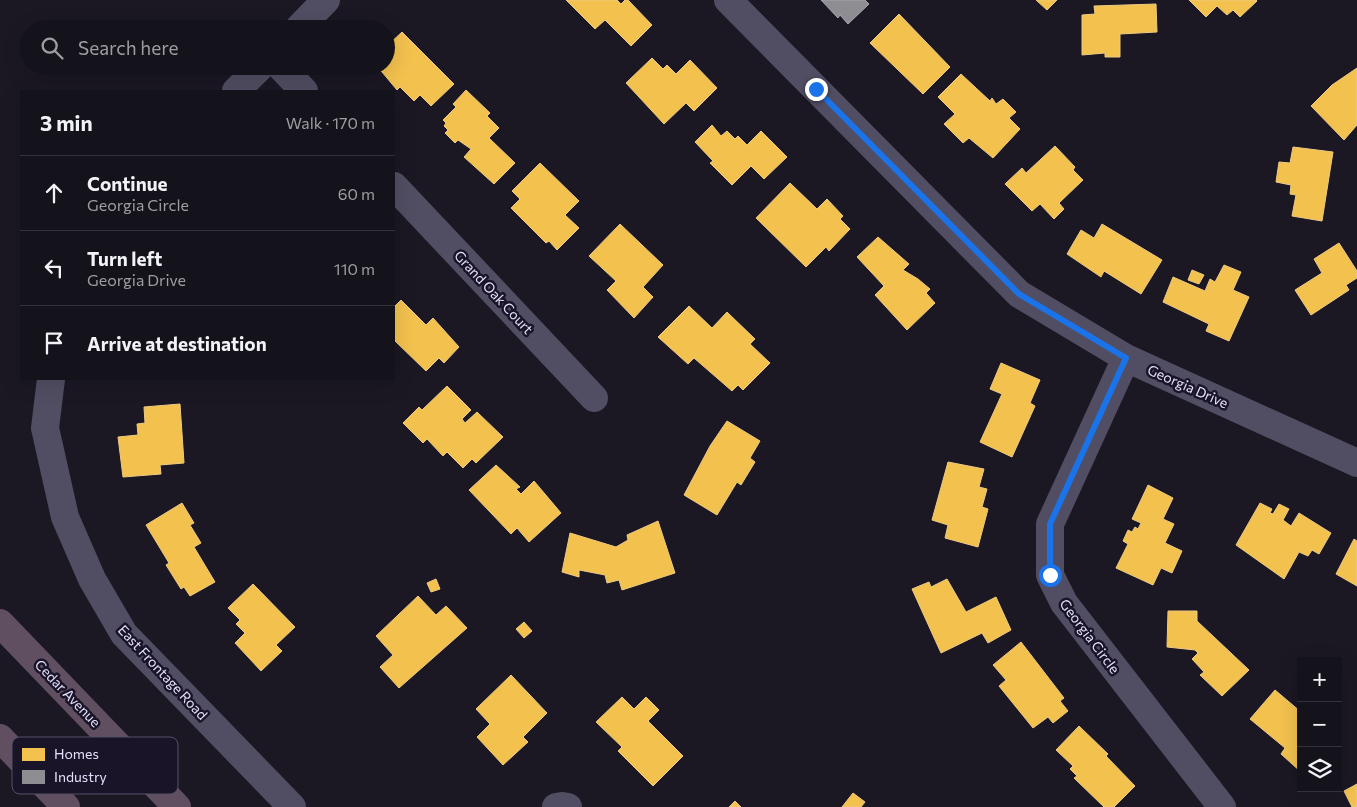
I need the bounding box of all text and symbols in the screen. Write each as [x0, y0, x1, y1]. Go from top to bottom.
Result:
search box [20, 20, 395, 75]
icon: search [38, 34, 66, 62]
text: Search here [78, 36, 178, 59]
route end [805, 78, 828, 101]
text: 3 min [40, 110, 93, 135]
text: Walk · 170 m [286, 113, 375, 132]
text: Continue [87, 172, 167, 195]
icon: ahead [40, 179, 68, 207]
text: 60 m [338, 184, 375, 203]
text: Georgia Circle [87, 195, 189, 214]
text: Turn left [87, 247, 162, 270]
street label: Grand Oak Court [451, 247, 537, 337]
icon: left [40, 254, 68, 282]
text: 110 m [334, 259, 375, 278]
text: Georgia Drive [87, 270, 186, 289]
icon: arrive [40, 329, 68, 357]
text: Arrive at destination [87, 332, 267, 355]
street label: Georgia Drive [1145, 361, 1231, 411]
route start [1039, 564, 1062, 587]
street label: Georgia Circle [1056, 595, 1124, 677]
street label: East Frontage Road [115, 621, 211, 723]
street label: Cedar Avenue [32, 656, 104, 730]
map controls [1297, 657, 1342, 792]
button: + [1297, 657, 1342, 702]
button: − [1297, 702, 1342, 747]
legend [12, 737, 178, 794]
text: Homes [54, 745, 99, 762]
button: layers [1297, 747, 1342, 792]
text: Industry [54, 768, 107, 785]

